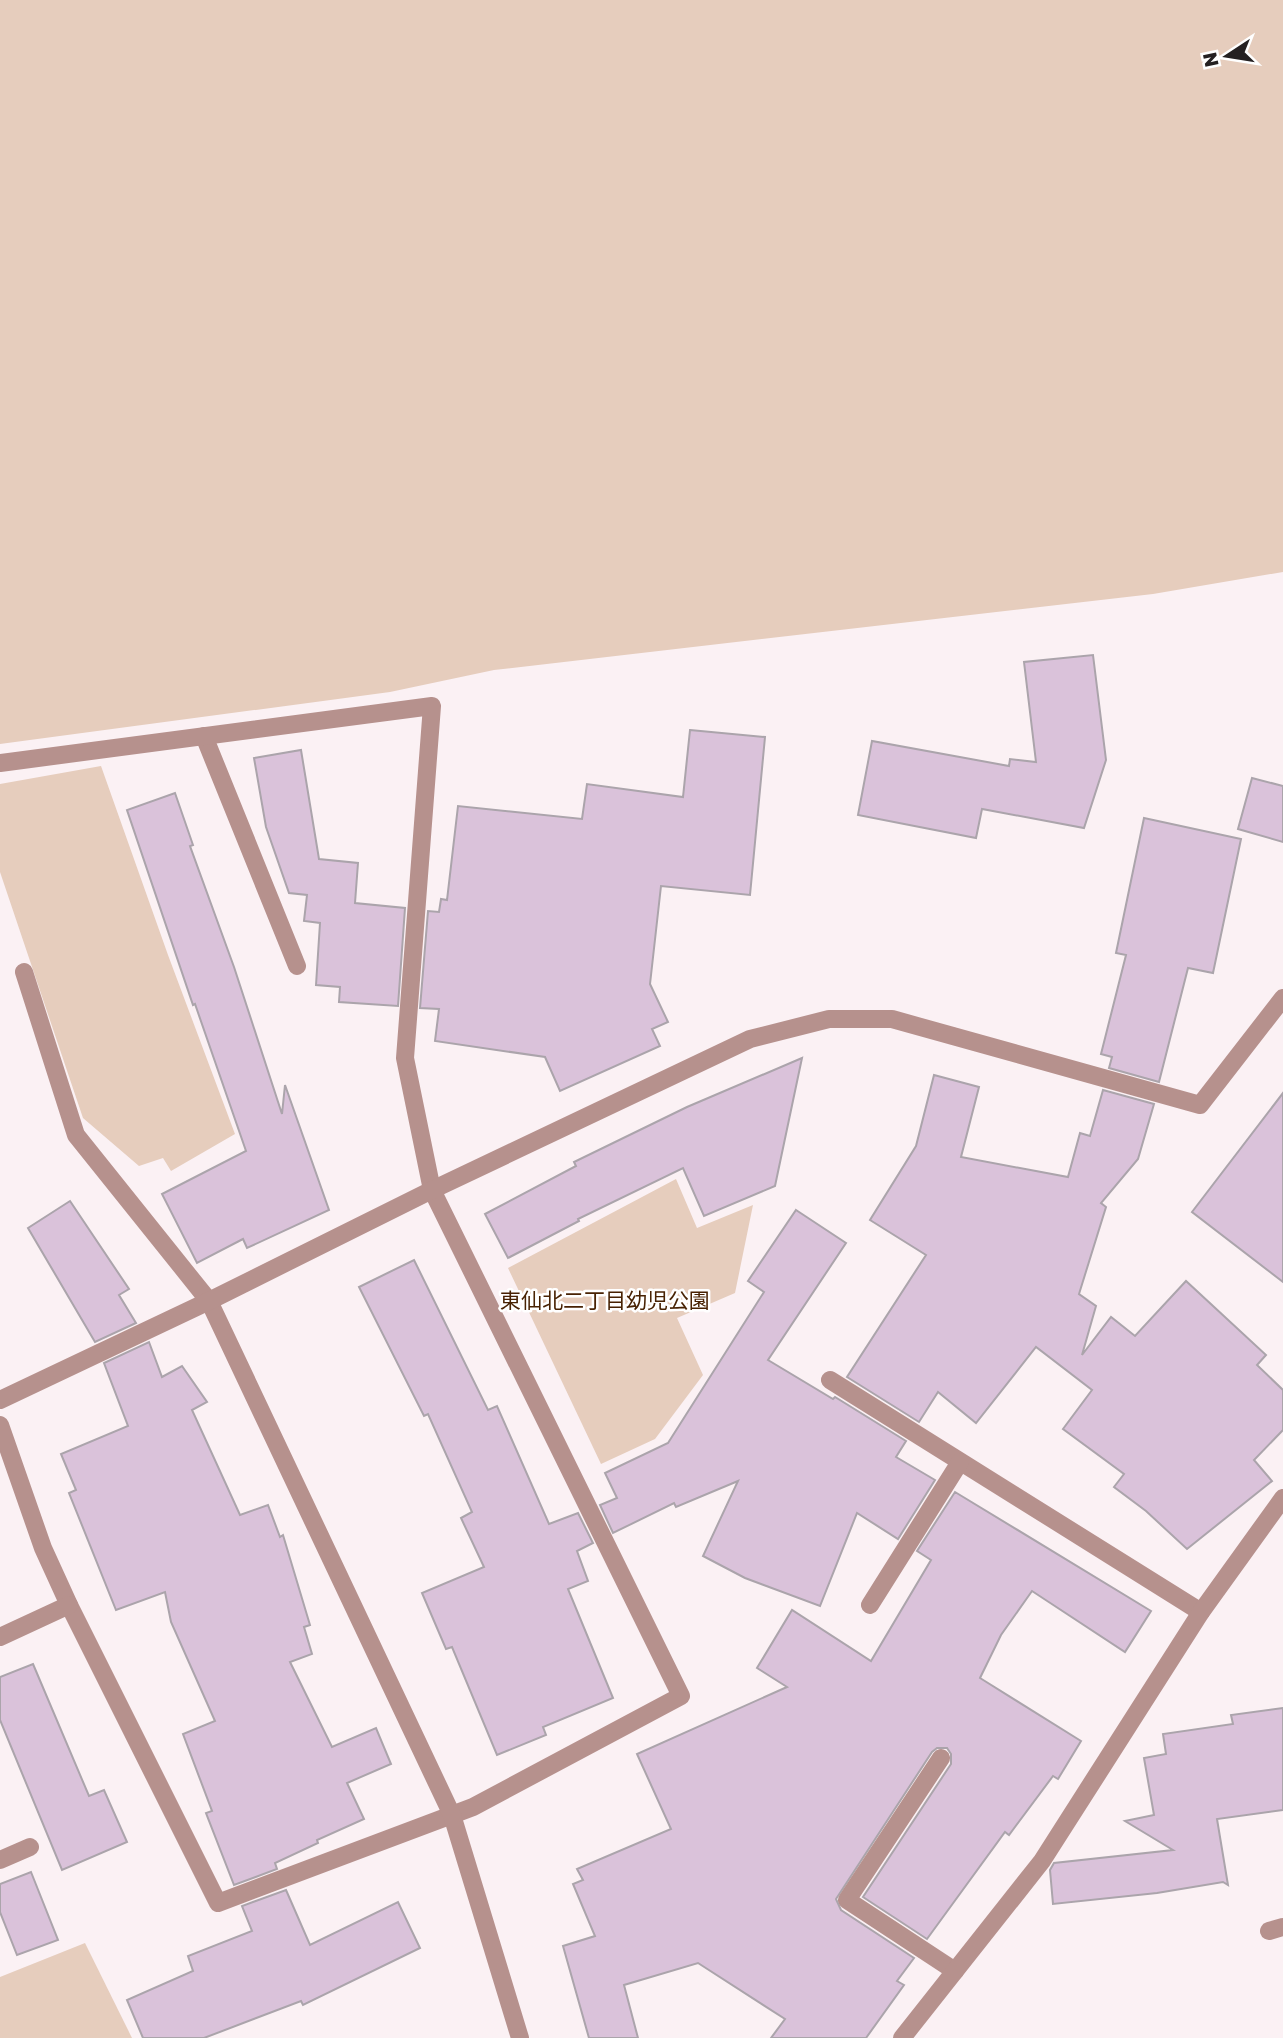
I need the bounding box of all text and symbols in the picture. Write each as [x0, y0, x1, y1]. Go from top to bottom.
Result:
north arrow [1192, 21, 1262, 91]
text: N [1197, 50, 1223, 69]
park label: 東仙北二丁目幼児公園 [500, 1287, 710, 1313]

